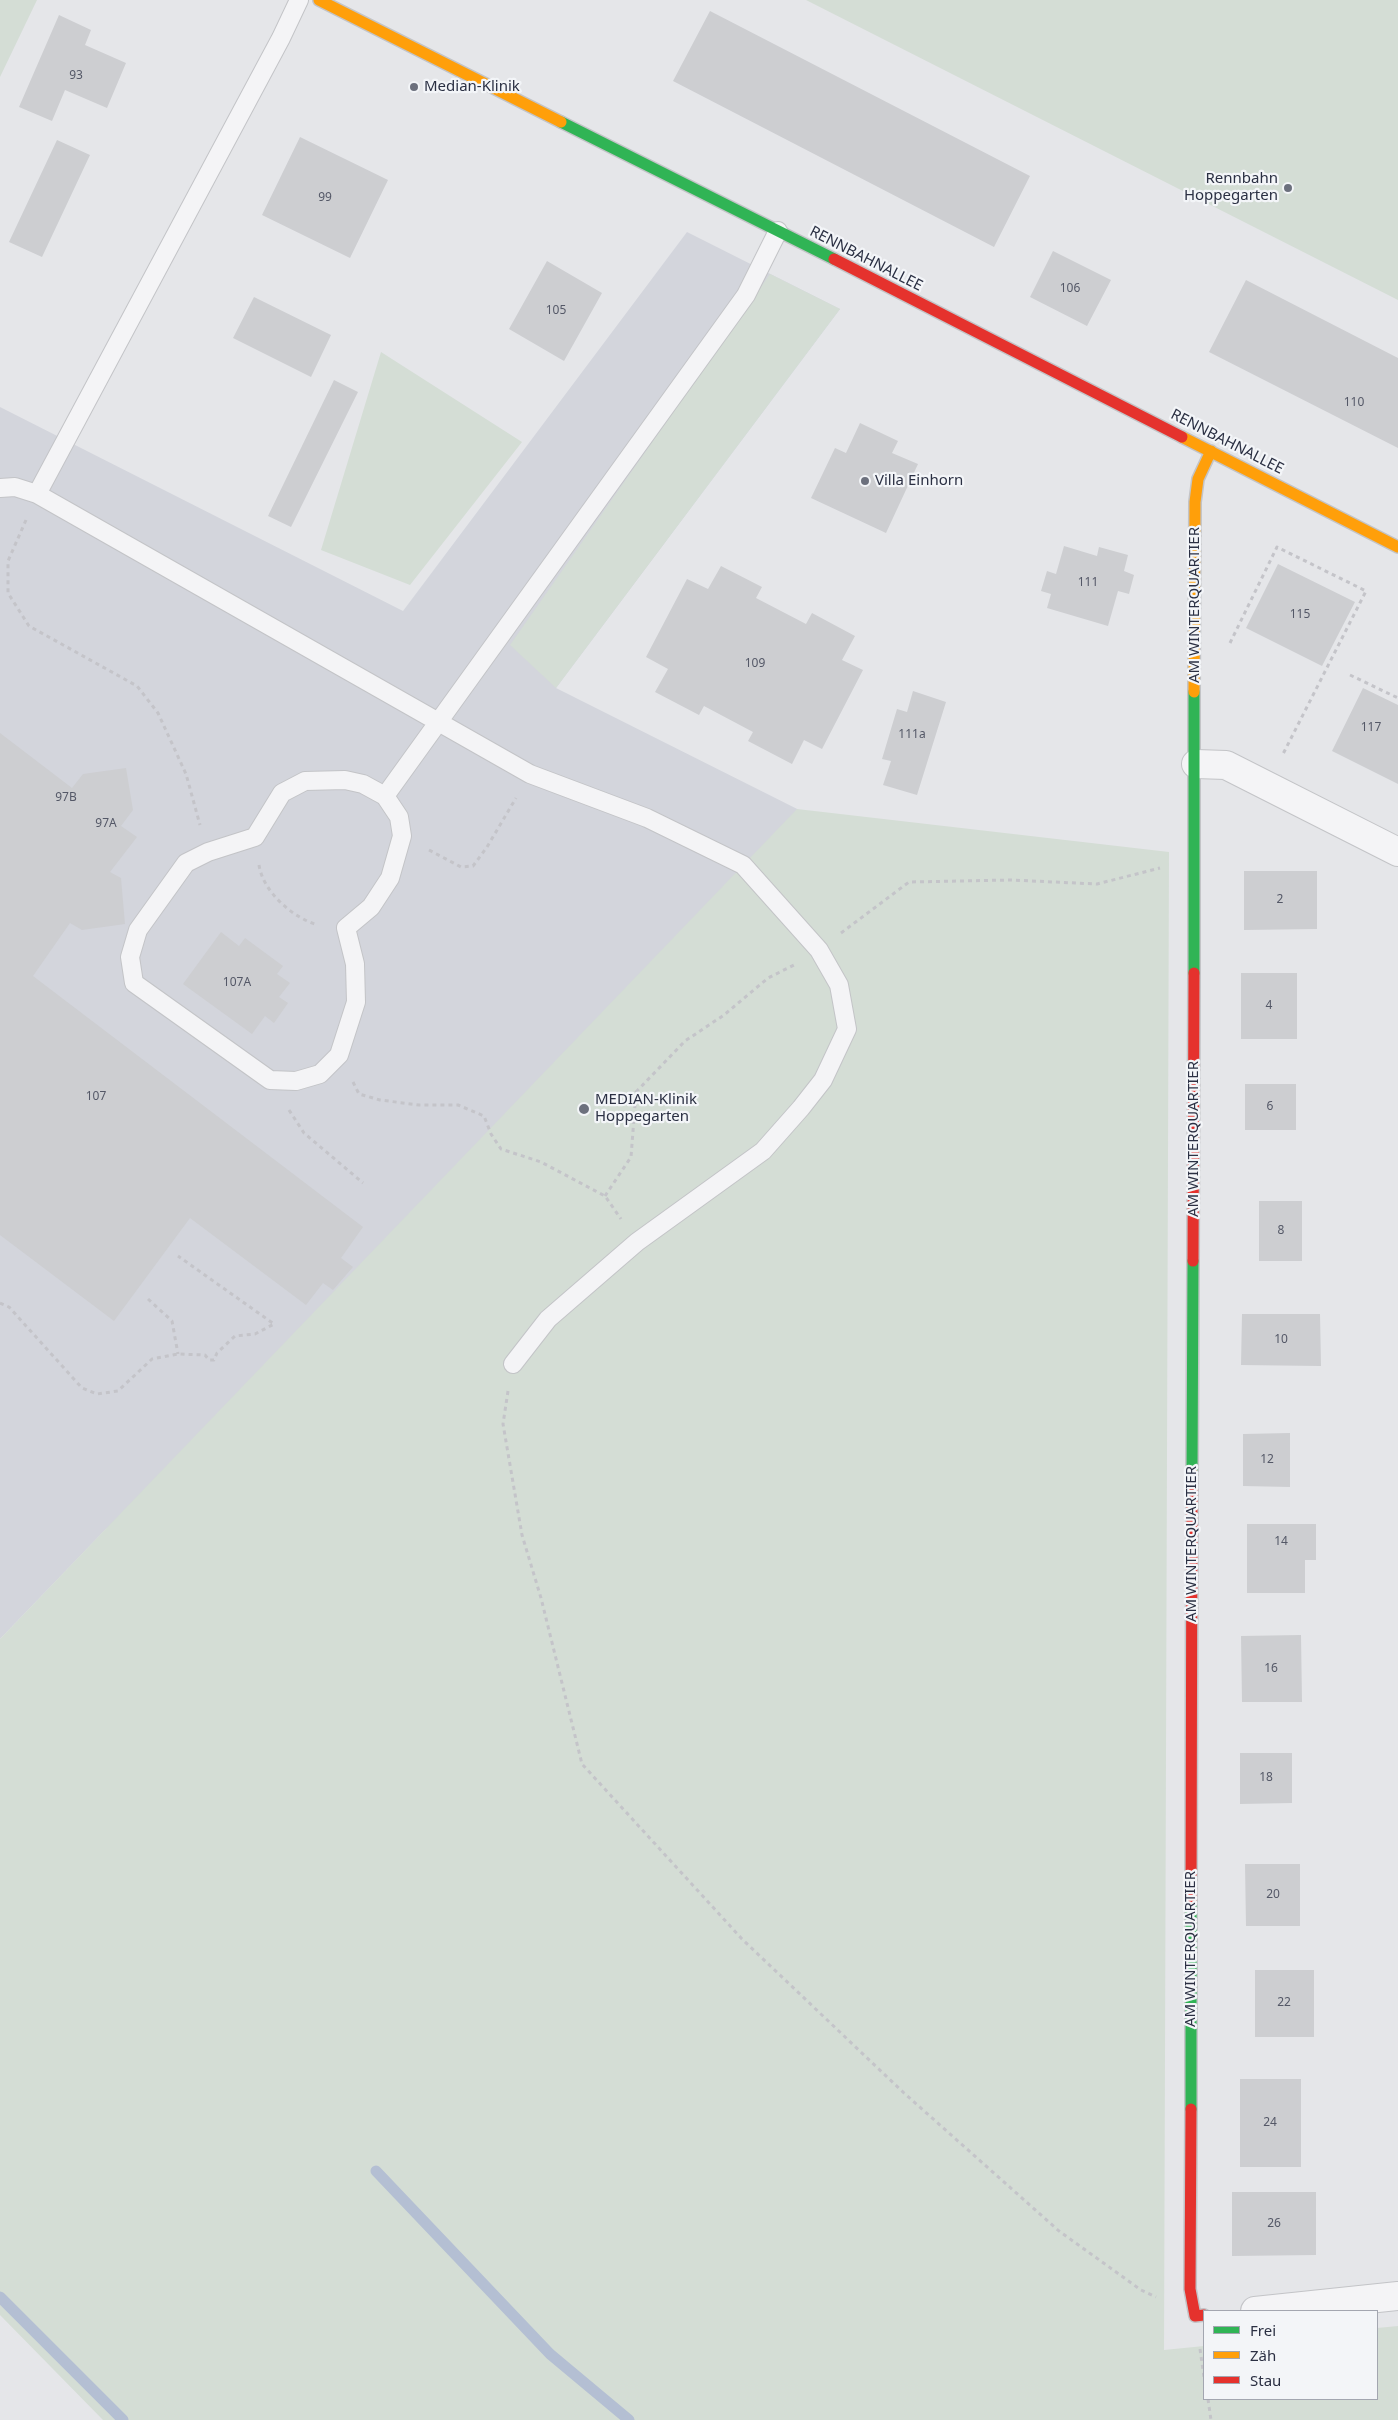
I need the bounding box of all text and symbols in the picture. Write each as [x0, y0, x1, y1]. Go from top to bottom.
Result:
house number: 93 [69, 69, 83, 83]
place label: Median-Klinik [424, 78, 520, 96]
marker: Median-Klinik [408, 81, 420, 93]
place label: Rennbahn Hoppegarten [1184, 170, 1278, 205]
marker: Rennbahn Hoppegarten [1282, 182, 1294, 194]
house number: 99 [318, 191, 332, 205]
street label: RENNBAHNALLEE [807, 223, 925, 295]
house number: 106 [1060, 282, 1080, 296]
house number: 105 [546, 304, 566, 318]
house number: 110 [1344, 396, 1364, 410]
street label: RENNBAHNALLEE [1168, 406, 1286, 478]
place label: Villa Einhorn [875, 472, 963, 490]
marker: Villa Einhorn [859, 475, 871, 487]
street label: AM WINTERQUARTIER [1186, 527, 1204, 683]
house number: 111 [1078, 576, 1098, 590]
house number: 115 [1290, 608, 1310, 622]
house number: 109 [745, 657, 765, 671]
house number: 117 [1361, 721, 1381, 735]
house number: 111a [898, 728, 926, 742]
house number: 97B [55, 791, 77, 805]
house number: 97A [95, 817, 117, 831]
house number: 2 [1277, 893, 1283, 907]
house number: 107A [223, 976, 251, 990]
house number: 4 [1266, 999, 1272, 1013]
street label: AM WINTERQUARTIER [1185, 1061, 1203, 1217]
house number: 107 [86, 1090, 106, 1104]
place label: MEDIAN-Klinik Hoppegarten [595, 1091, 697, 1126]
house number: 6 [1267, 1100, 1273, 1114]
marker: MEDIAN-Klinik Hoppegarten [577, 1102, 591, 1116]
house number: 8 [1278, 1224, 1284, 1238]
house number: 10 [1274, 1333, 1288, 1347]
house number: 12 [1260, 1453, 1274, 1467]
street label: AM WINTERQUARTIER [1183, 1466, 1201, 1622]
house number: 14 [1274, 1535, 1288, 1549]
house number: 16 [1264, 1662, 1278, 1676]
house number: 18 [1259, 1771, 1273, 1785]
street label: AM WINTERQUARTIER [1182, 1871, 1200, 2027]
house number: 20 [1266, 1888, 1280, 1902]
house number: 22 [1277, 1996, 1291, 2010]
house number: 24 [1263, 2116, 1277, 2130]
house number: 26 [1267, 2217, 1281, 2231]
legend [1203, 2310, 1378, 2400]
text: Frei [1250, 2320, 1276, 2340]
text: Zäh [1250, 2345, 1276, 2365]
text: Stau [1250, 2370, 1281, 2390]

